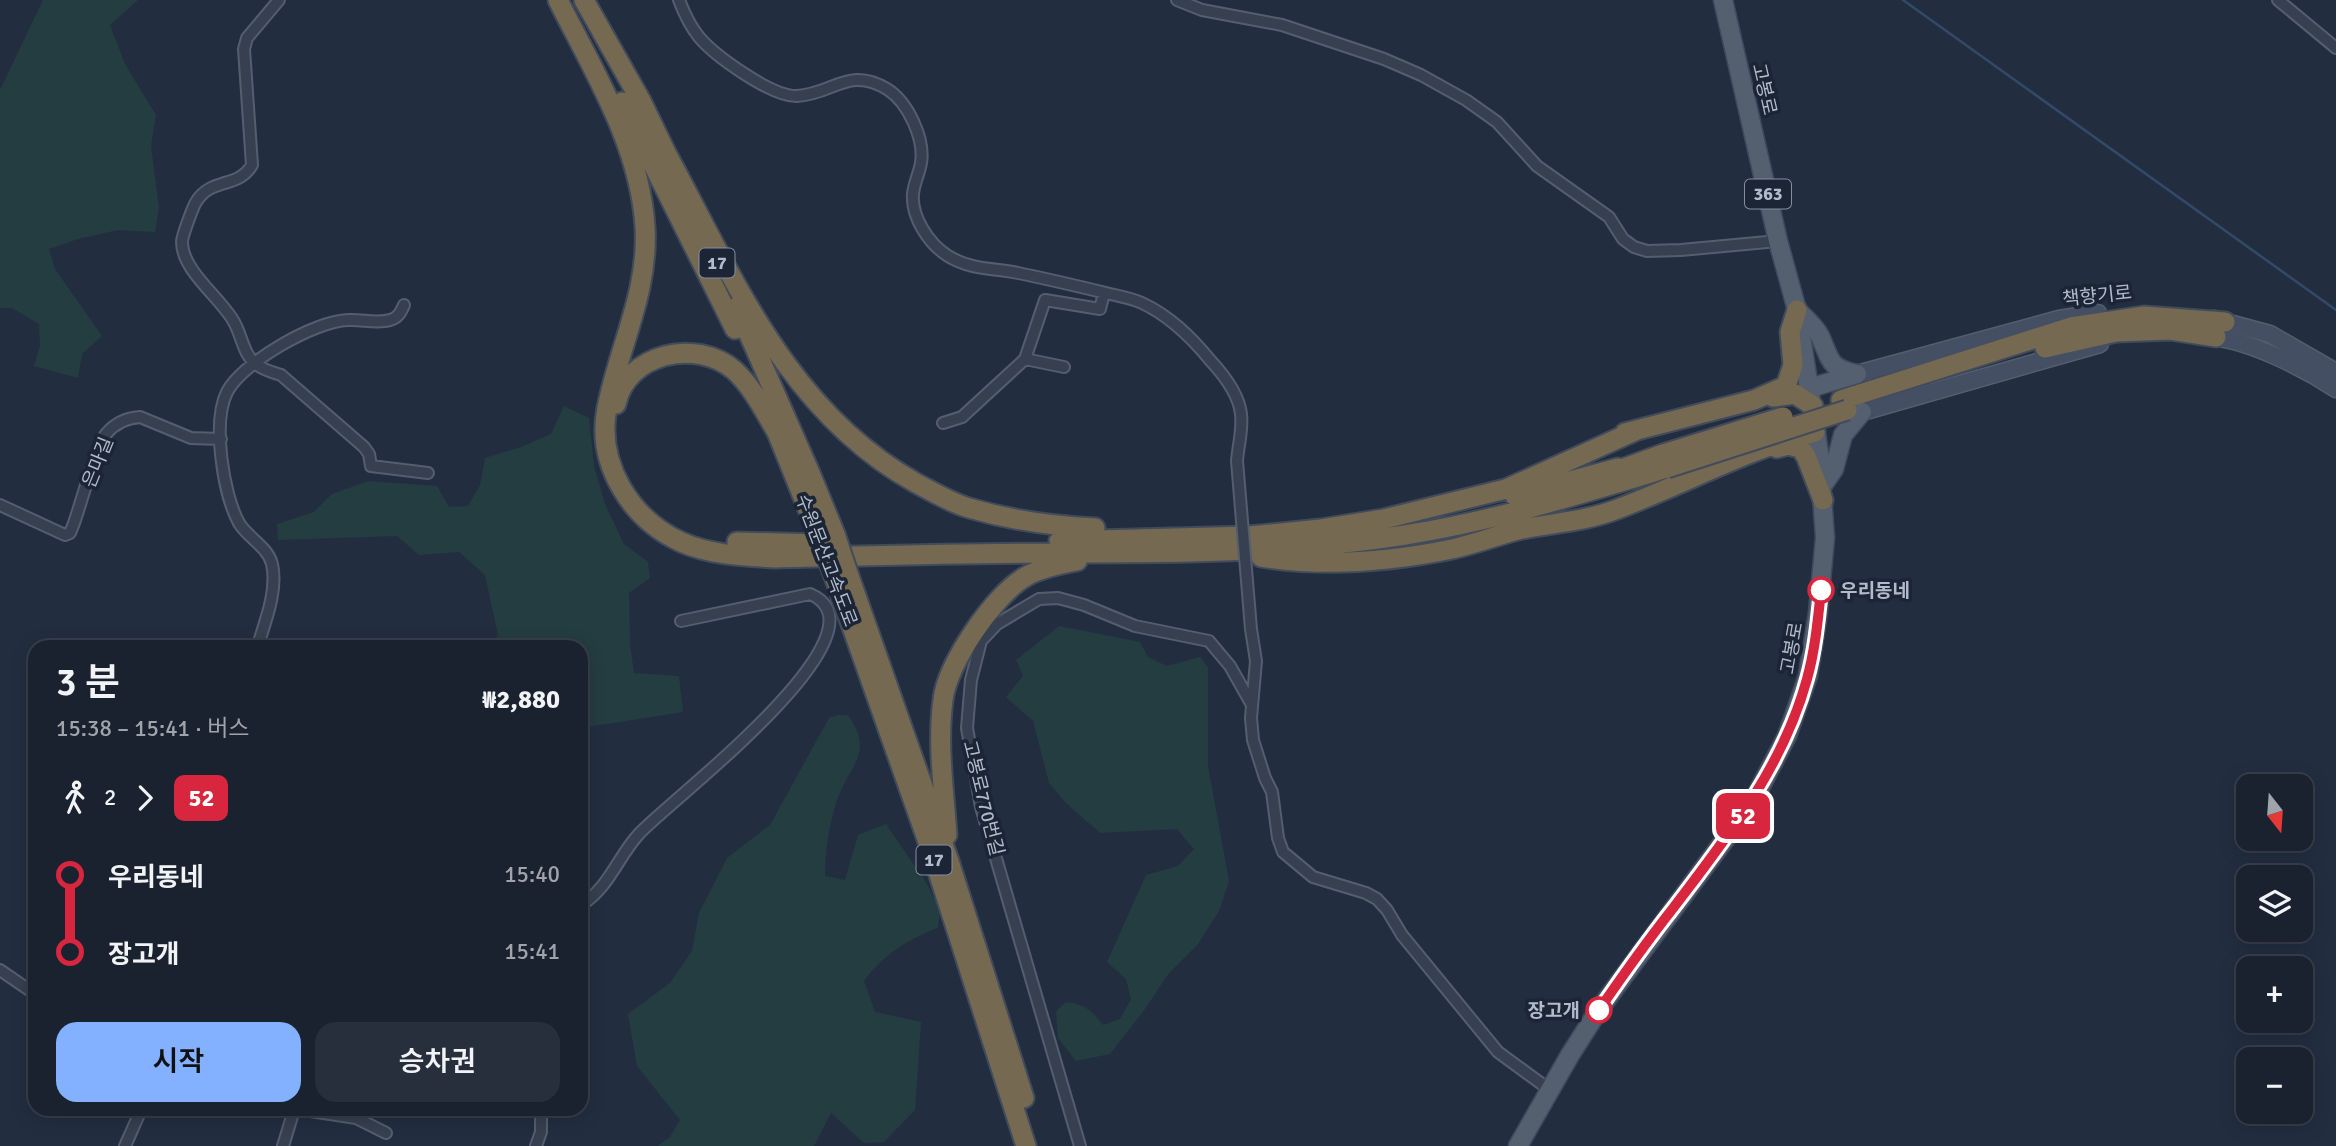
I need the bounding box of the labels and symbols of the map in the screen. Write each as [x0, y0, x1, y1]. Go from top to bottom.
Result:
street label: 고봉로 [1746, 61, 1782, 117]
road number: 363 [1745, 180, 1791, 209]
road number: 17 [700, 248, 734, 278]
street label: 책향기로 [2061, 280, 2133, 312]
street label: 은마길 [77, 434, 119, 491]
street label: 수원문산고속도로 [790, 491, 862, 630]
marker: 우리동네 [1808, 577, 1834, 603]
place label: 우리동네 [1840, 579, 1910, 603]
street label: 고봉로 [1776, 620, 1808, 676]
street label: 고봉로770번길 [957, 738, 1009, 858]
north arrow [2236, 774, 2314, 850]
line badge: 52 [1712, 793, 1774, 839]
road number: 17 [916, 846, 951, 874]
marker: 장고개 [1586, 997, 1612, 1023]
place label: 장고개 [1528, 999, 1580, 1023]

